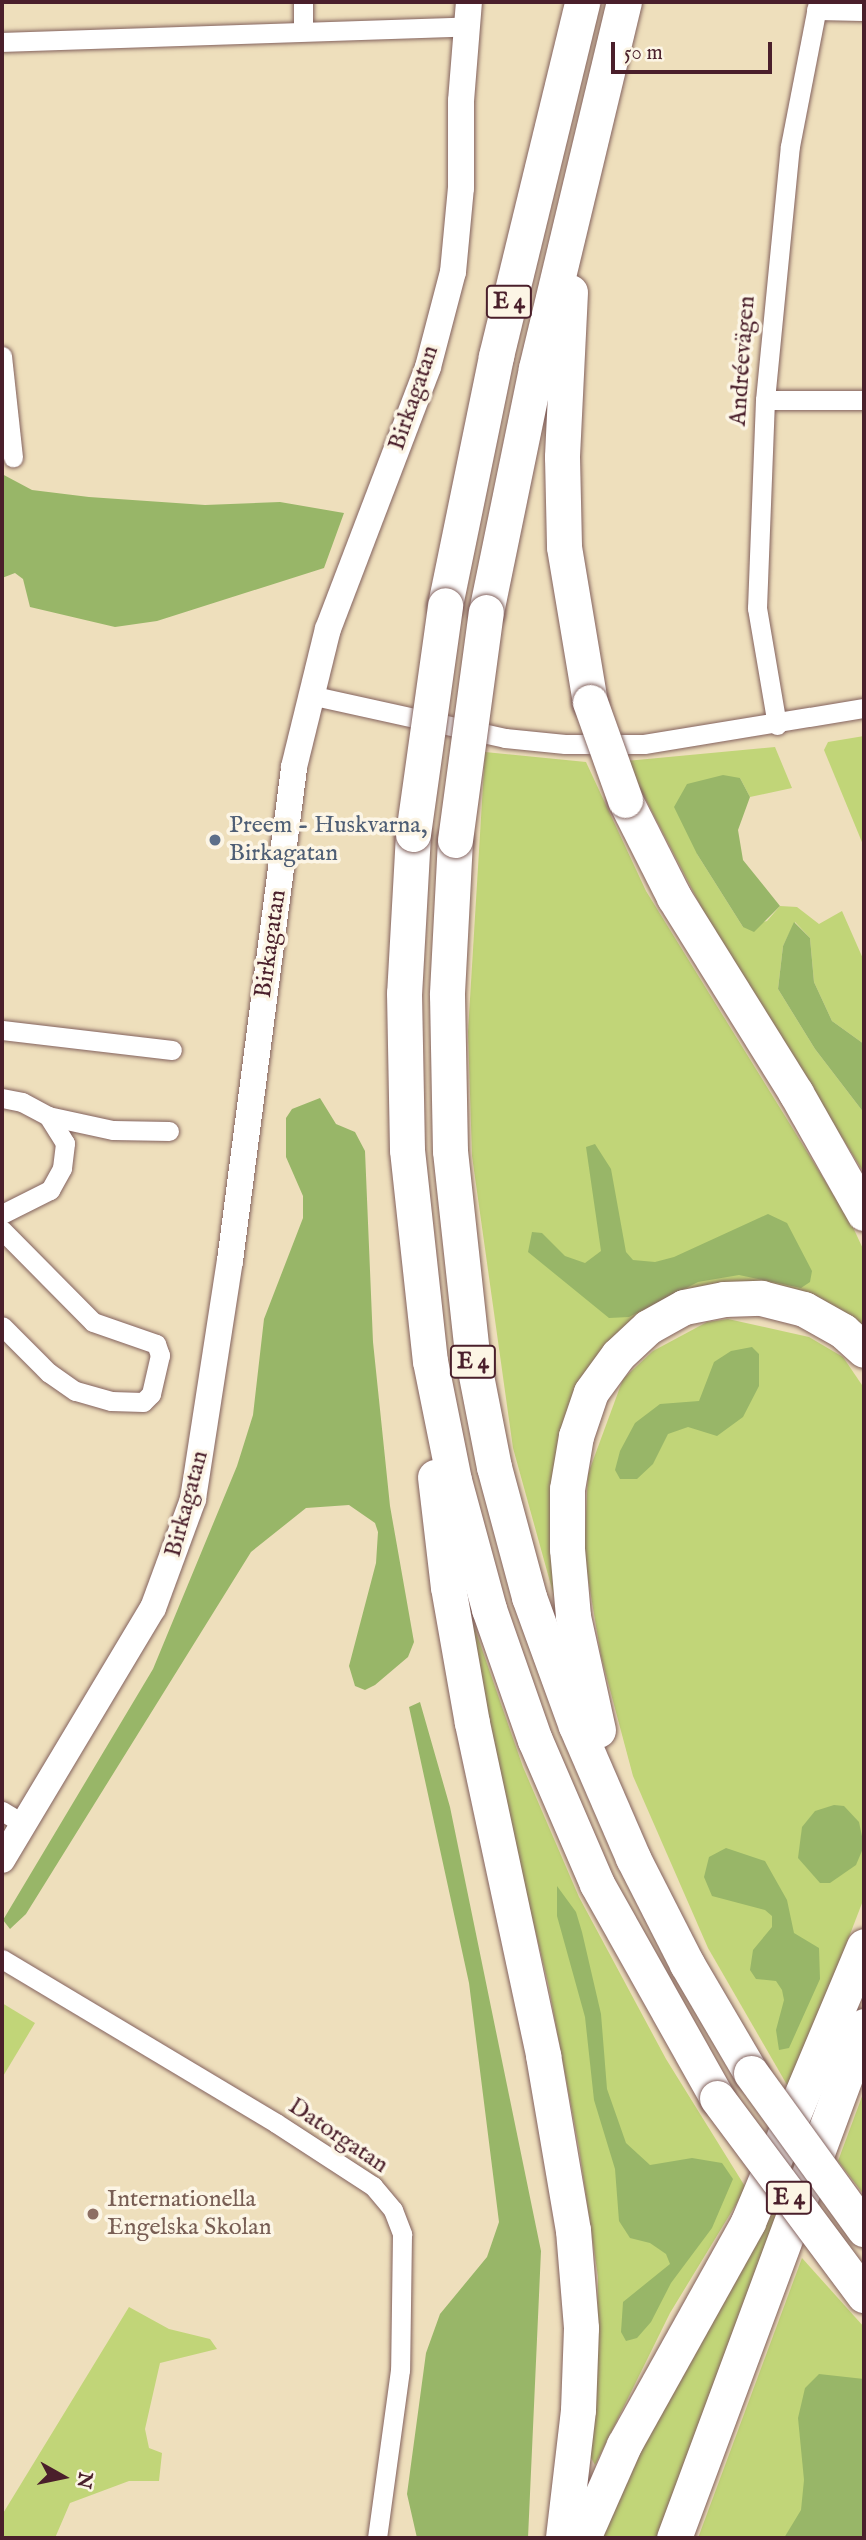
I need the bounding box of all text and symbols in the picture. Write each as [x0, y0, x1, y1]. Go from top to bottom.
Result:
scale bar [614, 28, 775, 72]
text: 50 m [624, 40, 663, 67]
road number: E 4 [484, 282, 534, 322]
street label: Andréevägen [724, 295, 762, 427]
street label: Birkagatan [383, 342, 445, 454]
place label: Preem - Huskvarna, Birkagatan [229, 812, 428, 868]
marker: Preem - Huskvarna, Birkagatan [207, 832, 223, 848]
street label: Birkagatan [249, 888, 293, 1000]
road number: E 4 [448, 1343, 498, 1382]
street label: Birkagatan [159, 1448, 215, 1560]
street label: Datorgatan [283, 2092, 393, 2180]
road number: E 4 [764, 2178, 814, 2218]
place label: Internationella Engelska Skolan [107, 2186, 271, 2242]
marker: Internationella Engelska Skolan [85, 2206, 101, 2222]
north arrow [28, 2442, 98, 2512]
text: N [71, 2470, 97, 2490]

